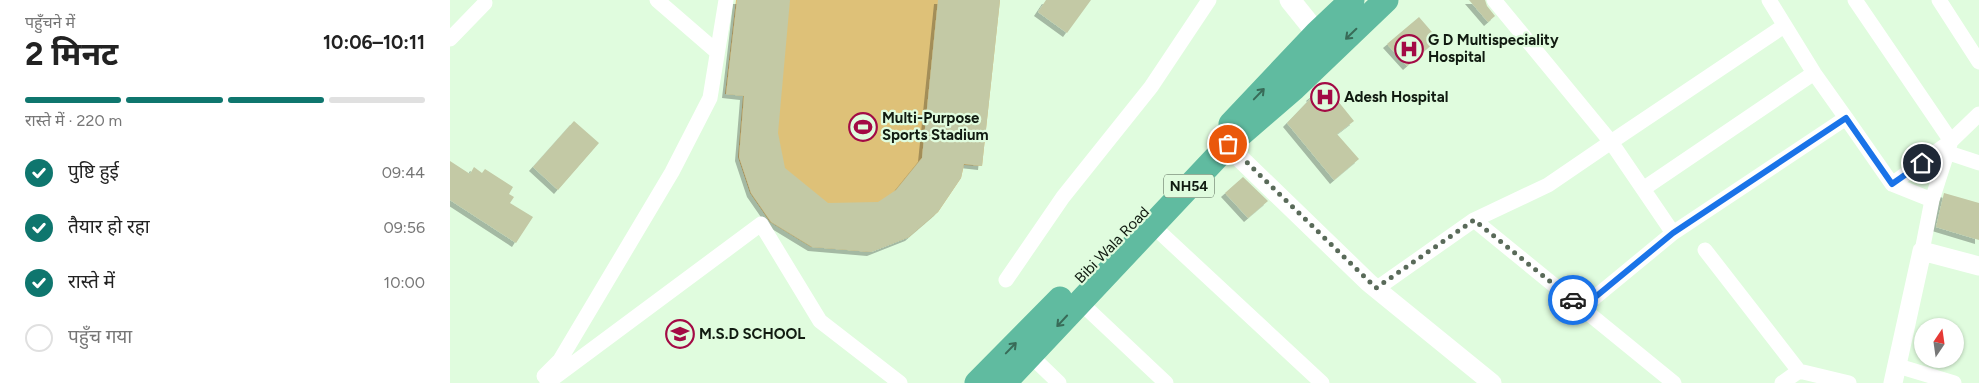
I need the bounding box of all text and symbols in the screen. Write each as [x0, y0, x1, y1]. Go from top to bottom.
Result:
text: पहुँचने में [25, 13, 75, 32]
one-way arrow [1345, 28, 1357, 40]
text: 10:06–10:11 [323, 31, 425, 54]
place label: G D Multispeciality Hospital [1428, 31, 1559, 66]
hospital icon: G D Multispeciality Hospital [1394, 34, 1424, 64]
text: 2 मिनट [25, 35, 118, 73]
hospital icon: Adesh Hospital [1310, 82, 1340, 112]
one-way arrow [1253, 88, 1265, 100]
place label: Adesh Hospital [1344, 88, 1448, 106]
place label: Multi-Purpose Sports Stadium [882, 109, 989, 144]
text: रास्ते में · 220 m [25, 111, 122, 130]
sports icon: Multi-Purpose Sports Stadium [848, 112, 878, 142]
pin [1207, 123, 1249, 165]
icon: bag [1214, 130, 1242, 158]
pin [1901, 142, 1943, 184]
icon: home [1908, 149, 1936, 177]
icon: check [25, 159, 53, 187]
text: पुष्टि हुई [68, 160, 119, 183]
text: 09:44 [382, 163, 425, 182]
road number: NH54 [1164, 175, 1214, 198]
street label: Bibi Wala Road [1071, 203, 1153, 287]
icon: check [25, 214, 53, 242]
text: तैयार हो रहा [68, 215, 150, 238]
text: 09:56 [383, 218, 425, 237]
icon: check [25, 269, 53, 297]
text: रास्ते में [68, 270, 115, 293]
text: 10:00 [384, 273, 425, 292]
courier [1548, 275, 1598, 325]
icon: car [1559, 286, 1587, 314]
one-way arrow [1056, 314, 1068, 327]
north arrow [1914, 318, 1964, 368]
map controls [1914, 318, 1964, 368]
school or university icon: M.S.D SCHOOL [665, 319, 695, 349]
text: पहुँच गया [68, 325, 132, 348]
place label: M.S.D SCHOOL [699, 325, 805, 343]
one-way arrow [1005, 342, 1018, 354]

